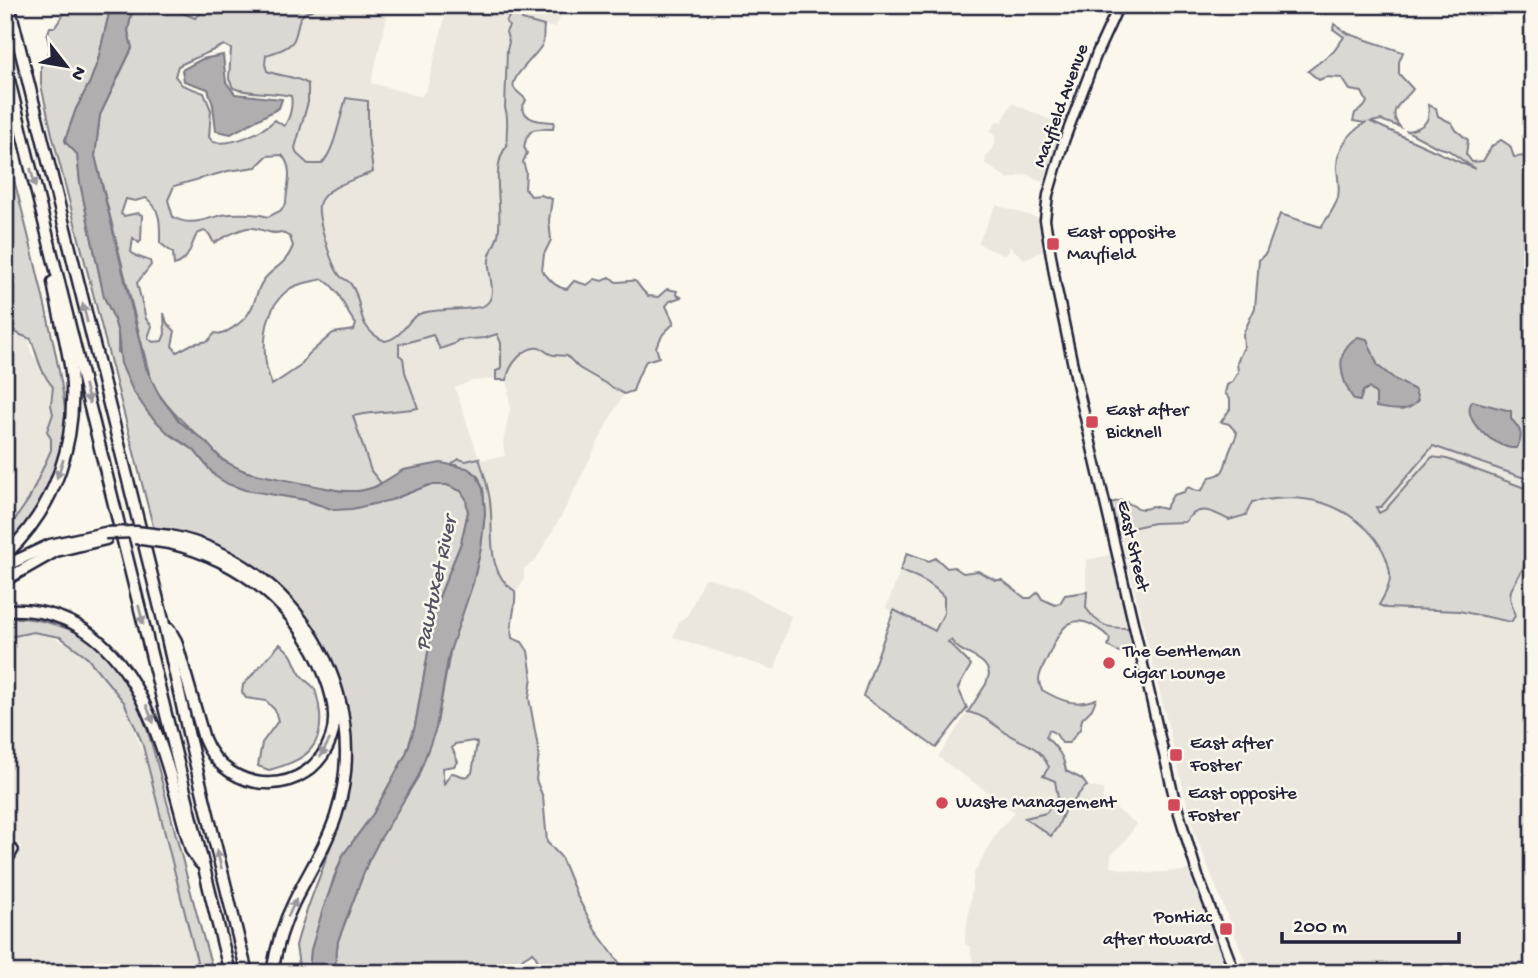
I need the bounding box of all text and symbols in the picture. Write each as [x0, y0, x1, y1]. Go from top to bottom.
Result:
north arrow [32, 32, 102, 102]
street label: Mayfield Avenue [1029, 41, 1095, 171]
text: N [65, 62, 91, 84]
one-way arrow [28, 167, 39, 189]
place label: East opposite Mayfield [1067, 222, 1176, 267]
marker: East opposite Mayfield [1045, 236, 1061, 252]
one-way arrow [79, 302, 90, 324]
one-way arrow [82, 383, 93, 405]
place label: East after Bicknell [1105, 400, 1191, 445]
marker: East after Bicknell [1084, 414, 1100, 430]
one-way arrow [55, 458, 65, 479]
street label: East Street [1110, 498, 1154, 596]
water label: Pawtuxet River [412, 510, 465, 653]
one-way arrow [136, 604, 147, 626]
place label: The Gentleman Cigar Lounge [1122, 641, 1240, 686]
marker: The Gentleman Cigar Lounge [1101, 655, 1117, 671]
one-way arrow [144, 704, 156, 724]
place label: East after Foster [1189, 733, 1275, 778]
one-way arrow [319, 738, 331, 757]
marker: East after Foster [1168, 747, 1184, 763]
place label: East opposite Foster [1187, 783, 1297, 828]
place label: Waste Management [956, 792, 1118, 815]
marker: Waste Management [934, 795, 950, 811]
marker: East opposite Foster [1166, 797, 1182, 813]
one-way arrow [214, 848, 225, 870]
one-way arrow [287, 897, 298, 918]
scale bar [1282, 901, 1459, 945]
place label: Pontiac after Howard [1103, 907, 1214, 952]
text: 200 m [1293, 916, 1347, 941]
marker: Pontiac after Howard [1218, 921, 1234, 937]

